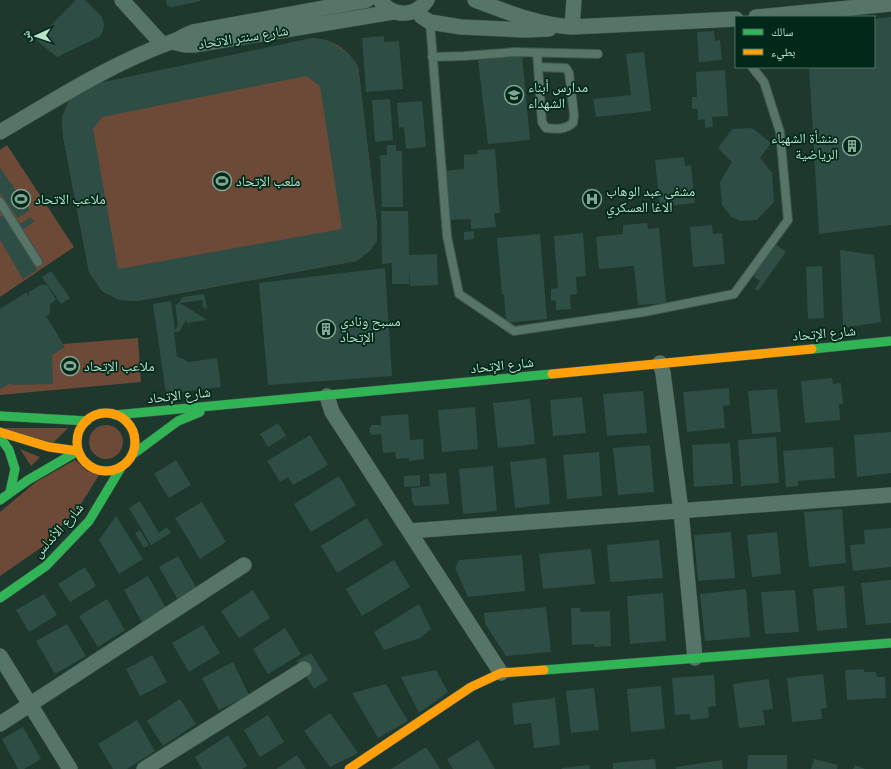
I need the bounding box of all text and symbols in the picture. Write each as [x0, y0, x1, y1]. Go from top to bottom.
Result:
north arrow [16, 16, 56, 56]
legend [735, 16, 875, 68]
street label: شارع سنتر الاتحاد [197, 22, 290, 54]
text: سالك [771, 25, 793, 39]
text: ش [20, 30, 34, 43]
text: بطيء [771, 45, 795, 62]
place label: مدارس أبناء الشهداء [528, 79, 588, 111]
school or university icon: مدارس أبناء الشهداء [503, 84, 525, 106]
place label: منشأة الشهباء الرياضية [771, 130, 838, 163]
building icon: منشأة الشهباء الرياضية [841, 135, 863, 157]
sports icon: ملعب الإتحاد [211, 170, 233, 192]
place label: ملعب الإتحاد [236, 173, 300, 190]
place label: مشفى عبد الوهاب الاغا العسكري [606, 183, 695, 219]
sports icon: ملاعب الاتحاد [10, 188, 32, 210]
hospital icon: مشفى عبد الوهاب الاغا العسكري [581, 188, 603, 210]
place label: ملاعب الاتحاد [35, 191, 106, 207]
place label: مسبح ونادي الإتحاد [340, 313, 401, 346]
building icon: مسبح ونادي الإتحاد [315, 318, 337, 340]
street label: شارع الإتحاد [791, 322, 857, 346]
street label: شارع الإتحاد [469, 354, 535, 378]
sports icon: ملاعب الإتحاد [59, 355, 81, 377]
place label: ملاعب الإتحاد [84, 358, 155, 375]
street label: شارع الإتحاد [146, 384, 212, 408]
street label: شارع الأندلس [29, 499, 88, 562]

